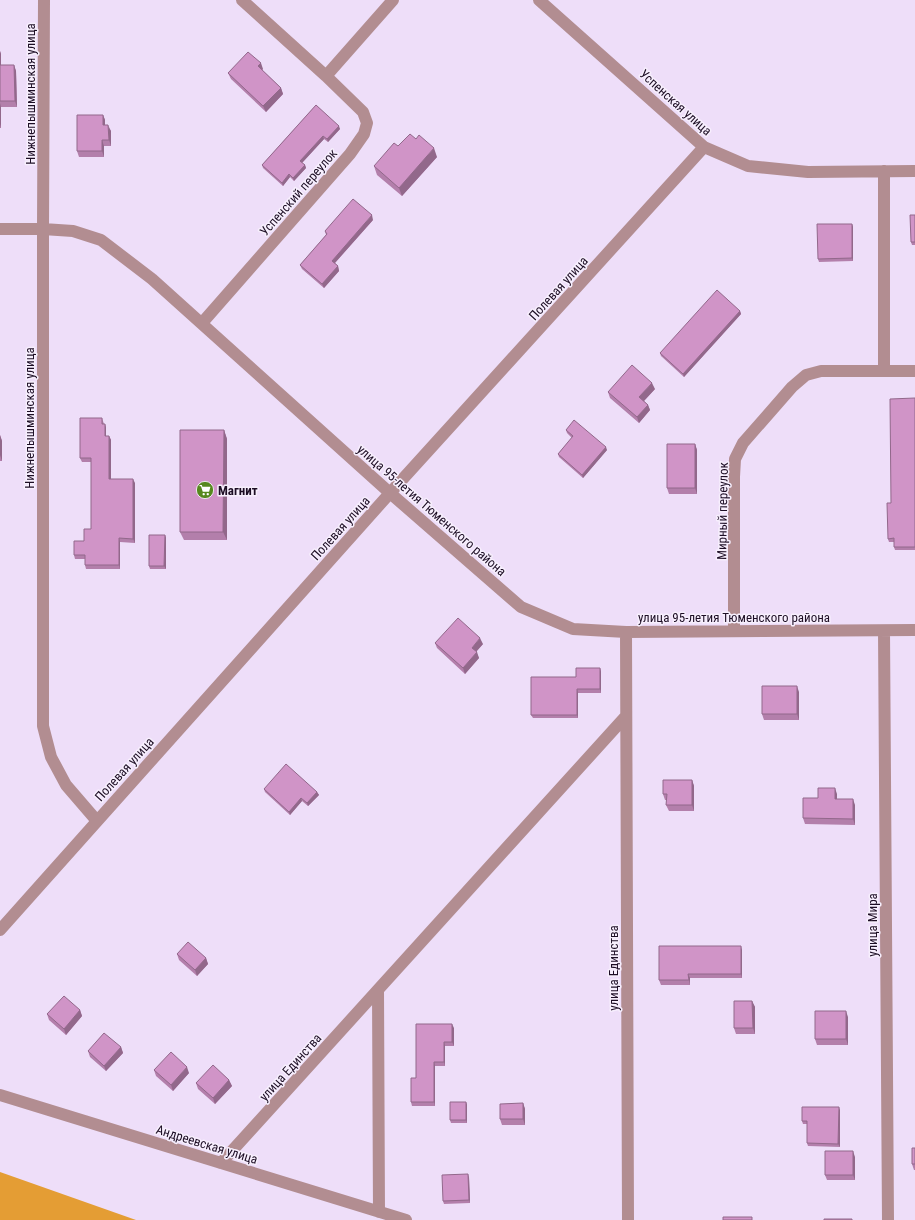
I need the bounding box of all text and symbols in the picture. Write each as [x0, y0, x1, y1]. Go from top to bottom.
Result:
street label: Нижнепышминская улица [23, 23, 38, 165]
street label: Успенская улица [637, 66, 715, 138]
street label: Успенский переулок [257, 145, 341, 239]
street label: Полевая улица [526, 253, 591, 323]
street label: Нижнепышминская улица [22, 347, 37, 489]
street label: улица 95-летия Тюменского района [354, 442, 509, 579]
street label: Мирный переулок [714, 461, 731, 560]
supermarket icon: Магнит [195, 480, 215, 500]
place label: Магнит [218, 483, 258, 498]
street label: Полевая улица [308, 493, 373, 563]
street label: улица 95-летия Тюменского района [638, 610, 830, 625]
street label: Полевая улица [92, 734, 157, 804]
street label: улица Мира [865, 893, 880, 957]
street label: улица Единства [606, 925, 621, 1011]
street label: улица Единства [256, 1031, 325, 1104]
street label: Андреевская улица [154, 1122, 259, 1167]

